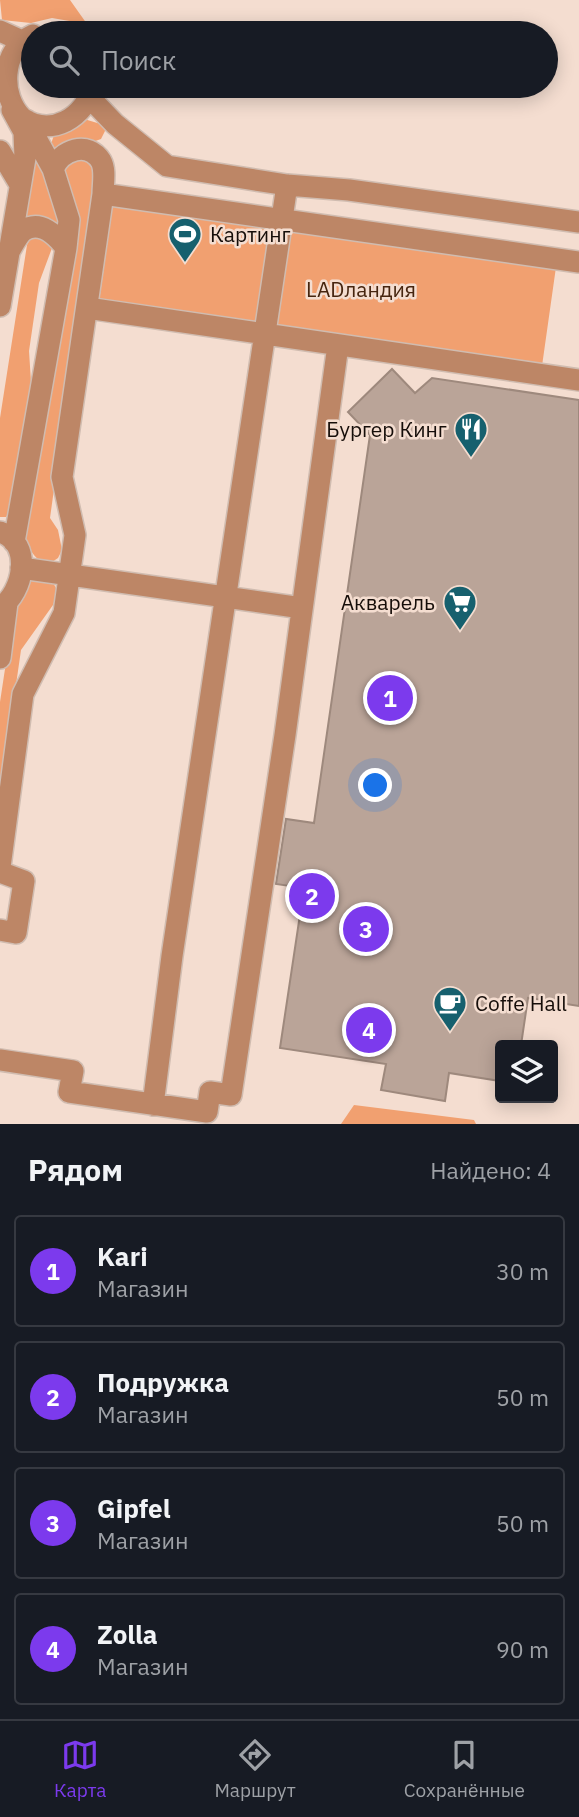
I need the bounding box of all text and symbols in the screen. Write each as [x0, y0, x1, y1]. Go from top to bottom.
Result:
search box [21, 21, 558, 98]
icon: search [45, 41, 83, 79]
text: Поиск [101, 43, 176, 77]
sports icon: Картинг [166, 215, 204, 264]
place label: Картинг [210, 220, 291, 248]
park label: LADландия [306, 275, 416, 303]
restaurant icon: Бургер Кинг [452, 410, 490, 459]
place label: Бургер Кинг [326, 415, 447, 443]
supermarket icon: Акварель [441, 583, 479, 632]
place label: Акварель [341, 588, 435, 616]
pin: 1 [367, 672, 413, 724]
your location [358, 768, 392, 802]
pin: 2 [289, 870, 335, 922]
pin: 3 [343, 903, 389, 955]
cafe icon: Coffe Hall [431, 984, 469, 1033]
place label: Coffe Hall [475, 989, 567, 1017]
pin: 4 [346, 1004, 392, 1056]
map controls [495, 1040, 558, 1103]
button: layers [495, 1040, 558, 1103]
text: Рядом [28, 1150, 123, 1189]
text: Найдено: 4 [430, 1155, 551, 1185]
text: Kari [97, 1239, 148, 1273]
text: 1 [46, 1256, 60, 1286]
text: 30 m [496, 1256, 549, 1286]
text: Магазин [97, 1273, 188, 1303]
text: Подружка [97, 1365, 229, 1399]
text: 2 [46, 1382, 60, 1412]
text: 50 m [496, 1382, 549, 1412]
text: Магазин [97, 1399, 188, 1429]
text: Gipfel [97, 1491, 171, 1525]
text: 3 [46, 1508, 60, 1538]
text: 50 m [496, 1508, 549, 1538]
text: Магазин [97, 1525, 188, 1555]
text: Zolla [97, 1617, 158, 1651]
text: 4 [46, 1634, 60, 1664]
text: 90 m [496, 1634, 549, 1664]
text: Магазин [97, 1651, 188, 1681]
tab: Карта [54, 1736, 106, 1802]
tab: Маршрут [214, 1736, 296, 1802]
tab: Сохранённые [404, 1736, 525, 1802]

